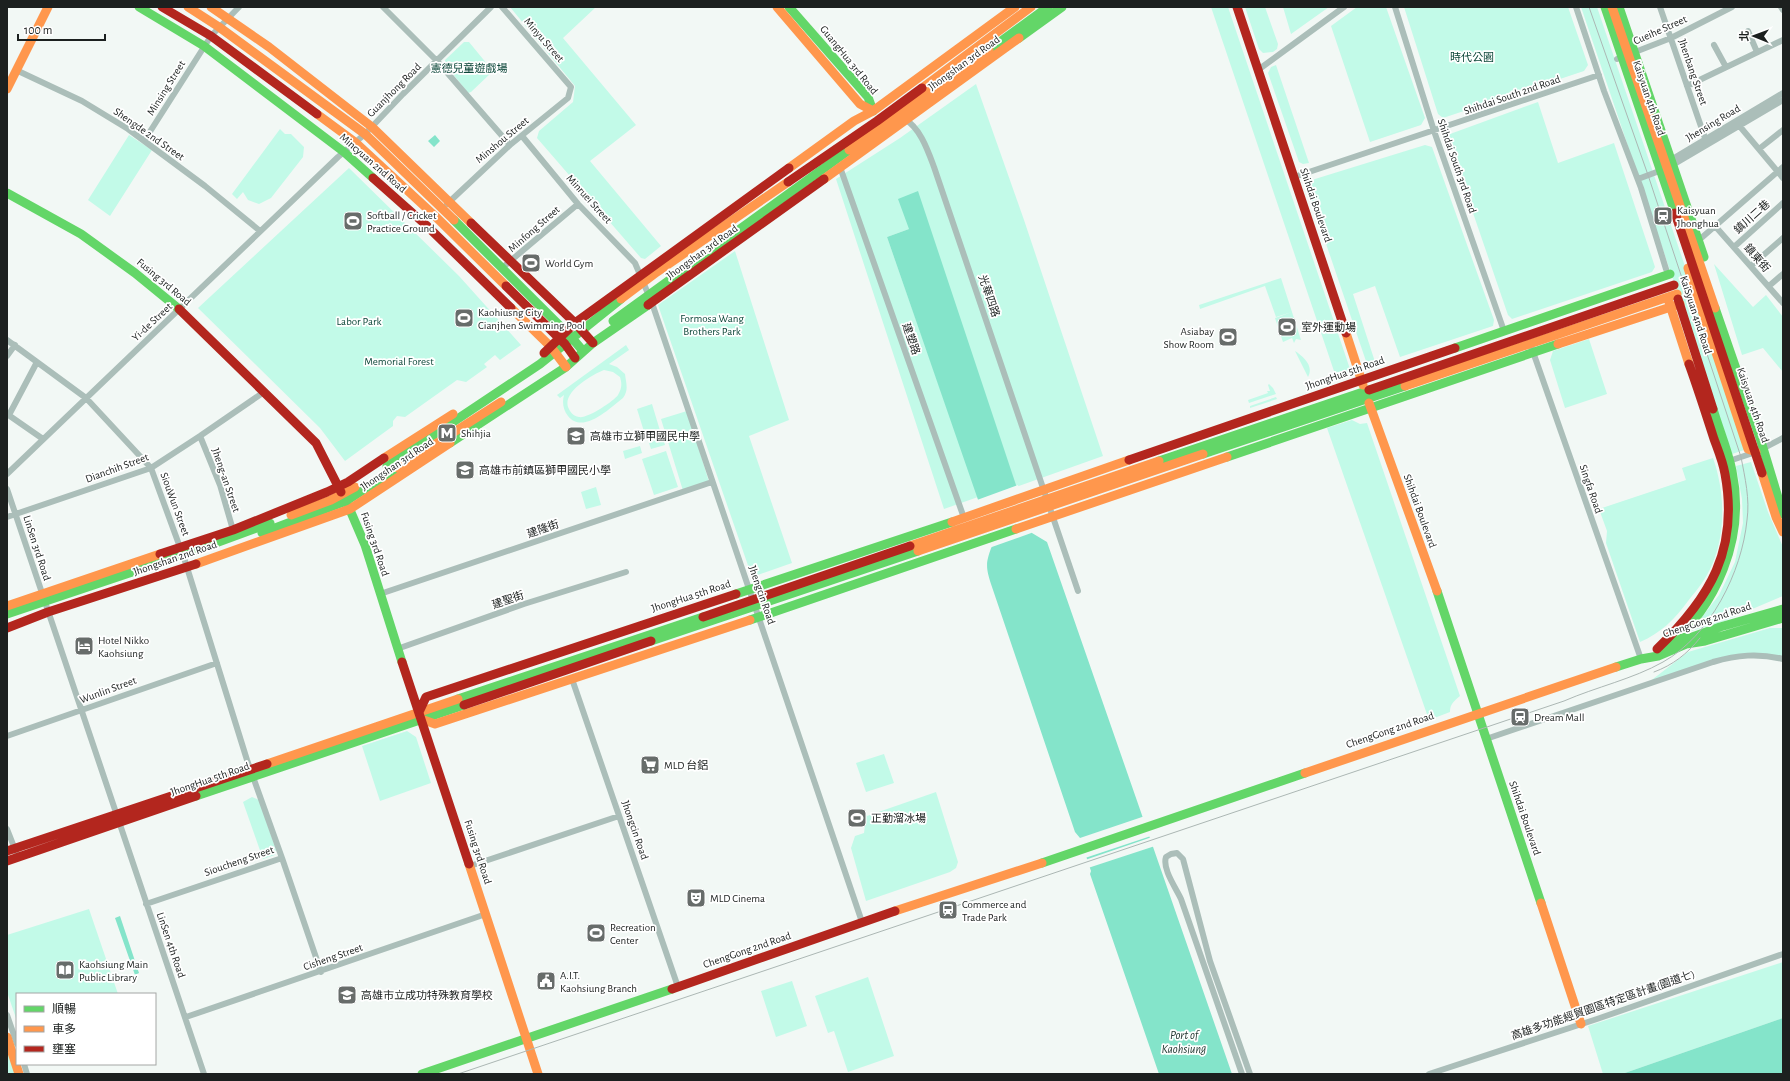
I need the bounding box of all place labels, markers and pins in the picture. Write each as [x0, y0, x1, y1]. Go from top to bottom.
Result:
station icon: Kaisyuan Jhonghua [1652, 205, 1674, 227]
place label: Kaisyuan Jhonghua [1677, 205, 1719, 229]
sports icon: Softball / Cricket Practice Ground [342, 210, 364, 232]
place label: Softball / Cricket Practice Ground [367, 210, 437, 234]
sports icon: World Gym [520, 252, 542, 274]
place label: World Gym [545, 258, 594, 269]
sports icon: Kaohiusng City Cianjhen Swimming Pool [453, 307, 475, 329]
place label: Kaohiusng City Cianjhen Swimming Pool [478, 307, 585, 331]
sports icon: 室外運動場 [1276, 316, 1298, 338]
place label: 室外運動場 [1301, 321, 1356, 333]
place label: Asiabay Show Room [1164, 326, 1214, 350]
sports icon: Asiabay Show Room [1217, 326, 1239, 348]
metro station icon: Shihjia [436, 422, 458, 444]
school or university icon: 高雄市立獅甲國民中學 [565, 425, 587, 447]
place label: Shihjia [461, 428, 491, 439]
place label: 高雄市立獅甲國民中學 [590, 430, 700, 442]
school or university icon: 高雄市前鎮區獅甲國民小學 [454, 459, 476, 481]
place label: 高雄市前鎮區獅甲國民小學 [479, 464, 611, 476]
hotel icon: Hotel Nikko Kaohsiung [73, 635, 95, 657]
place label: Hotel Nikko Kaohsiung [98, 635, 149, 659]
station icon: Dream Mall [1509, 706, 1531, 728]
place label: Dream Mall [1534, 712, 1584, 723]
supermarket icon: MLD 台鋁 [639, 754, 661, 776]
place label: MLD 台鋁 [664, 759, 708, 771]
sports icon: 正勤溜冰場 [846, 807, 868, 829]
place label: 正勤溜冰場 [871, 812, 926, 824]
theatre icon: MLD Cinema [685, 887, 707, 909]
place label: MLD Cinema [710, 893, 765, 904]
station icon: Commerce and Trade Park [937, 899, 959, 921]
place label: Commerce and Trade Park [962, 899, 1027, 923]
sports icon: Recreation Center [585, 922, 607, 944]
place label: Recreation Center [610, 922, 656, 946]
library icon: Kaohsiung Main Public Library [54, 959, 76, 981]
place label: Kaohsiung Main Public Library [79, 959, 148, 983]
public building icon: A.I.T. Kaohsiung Branch [535, 970, 557, 992]
place label: A.I.T. Kaohsiung Branch [560, 970, 637, 994]
school or university icon: 高雄市立成功特殊教育學校 [336, 984, 358, 1006]
place label: 高雄市立成功特殊教育學校 [361, 989, 493, 1001]

